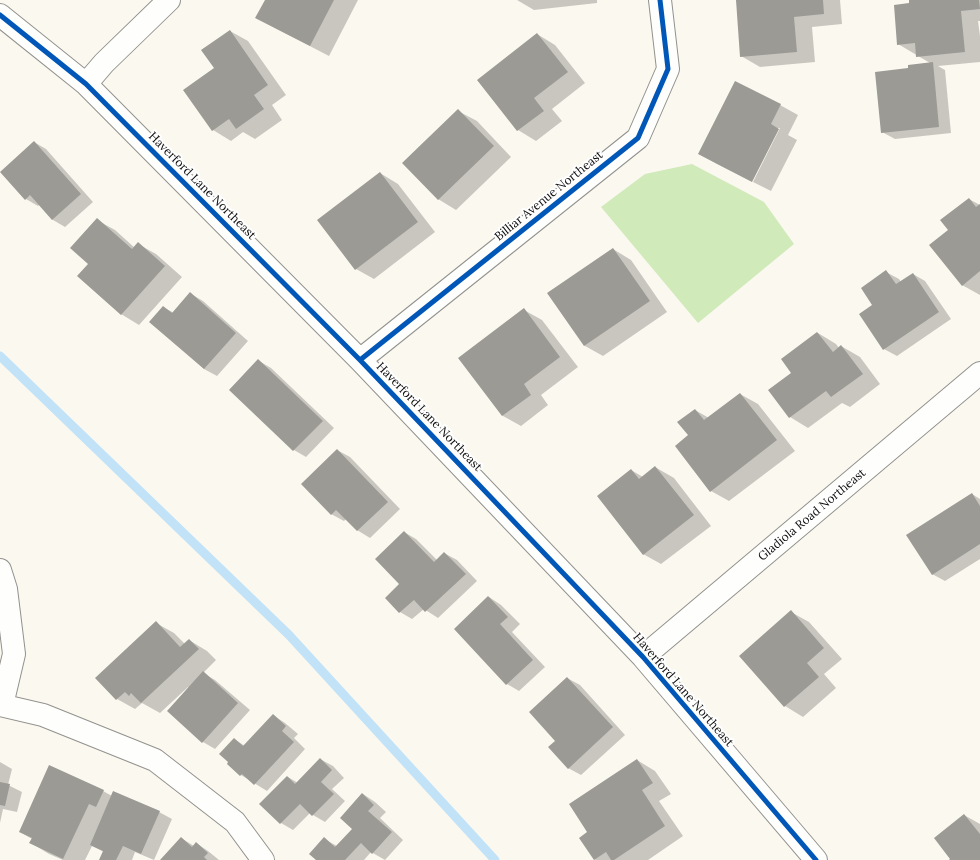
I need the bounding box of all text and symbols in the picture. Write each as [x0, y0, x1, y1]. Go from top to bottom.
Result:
street label: Haverford Lane Northeast [145, 129, 259, 243]
street label: Billiar Avenue Northeast [492, 148, 606, 244]
street label: Haverford Lane Northeast [373, 360, 485, 474]
street label: Gladiola Road Northeast [755, 466, 869, 564]
street label: Haverford Lane Northeast [630, 630, 736, 750]

